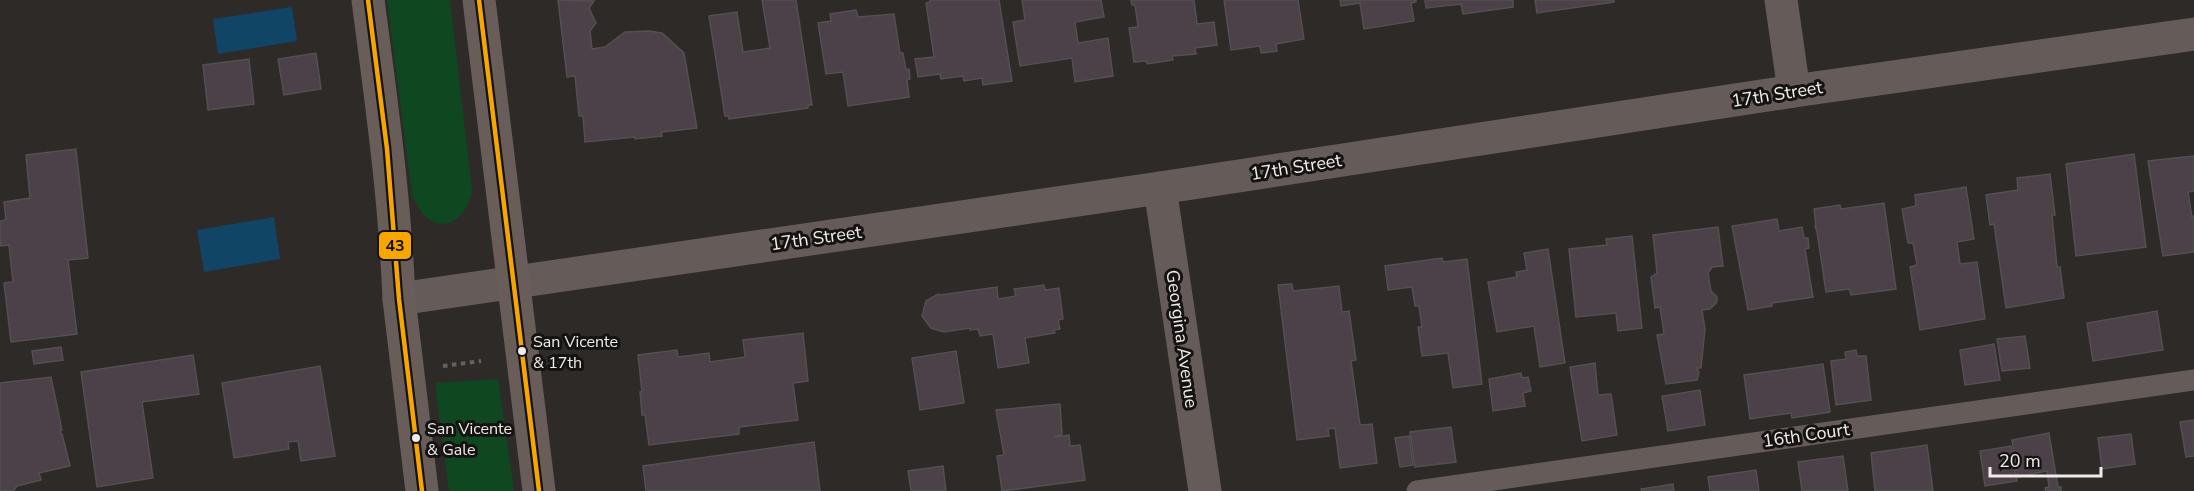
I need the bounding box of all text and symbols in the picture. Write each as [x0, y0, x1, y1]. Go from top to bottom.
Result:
street label: 17th Street [1730, 75, 1825, 113]
street label: 17th Street [1249, 148, 1344, 186]
street label: 17th Street [769, 220, 864, 256]
line badge: 43 [378, 231, 412, 260]
text: 43 [385, 235, 405, 257]
street label: Georgina Avenue [1160, 268, 1204, 410]
place label: San Vicente & 17th [533, 331, 618, 374]
marker: San Vicente & 17th [516, 345, 528, 357]
street label: 16th Court [1761, 417, 1852, 453]
place label: San Vicente & Gale [427, 418, 512, 461]
marker: San Vicente & Gale [410, 432, 422, 444]
scale bar [1990, 440, 2101, 478]
text: 20 m [1999, 449, 2041, 473]

